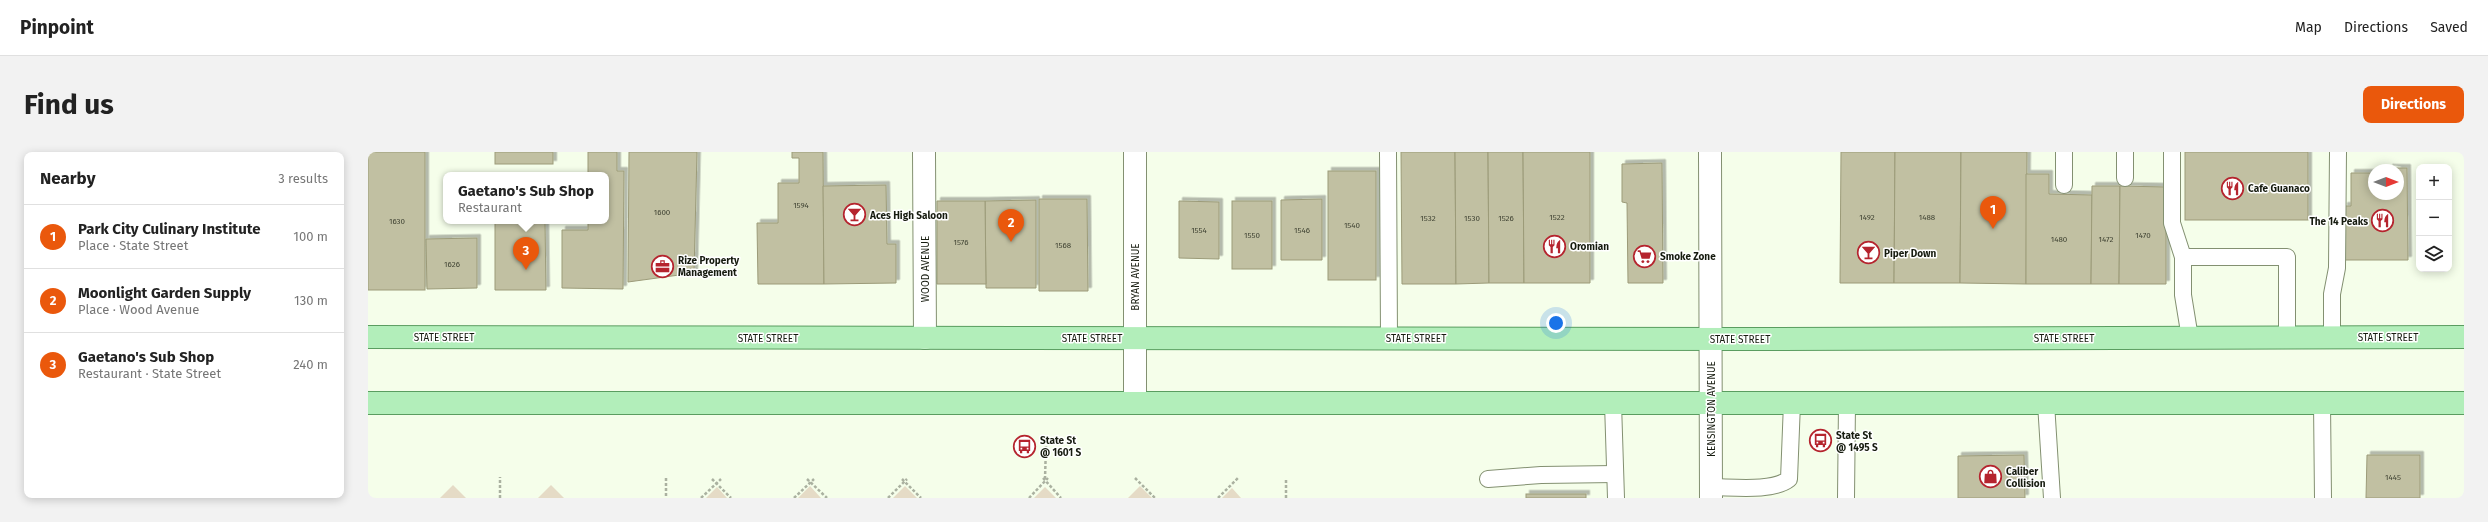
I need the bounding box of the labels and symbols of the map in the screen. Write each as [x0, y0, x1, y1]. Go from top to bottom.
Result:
north arrow [2368, 164, 2404, 200]
restaurant icon: Cafe Guanaco [2219, 175, 2245, 201]
place label: Cafe Guanaco [2248, 183, 2310, 195]
pin: 1 [1980, 196, 2006, 229]
house number: 1594 [793, 201, 810, 210]
bar icon: Aces High Saloon [842, 202, 868, 228]
house number: 1600 [654, 208, 671, 217]
restaurant icon: The 14 Peaks [2370, 208, 2396, 234]
pin: 2 [998, 209, 1024, 242]
place label: Aces High Saloon [869, 210, 948, 222]
house number: 1522 [1549, 213, 1565, 222]
house number: 1492 [1859, 213, 1875, 222]
house number: 1488 [1919, 213, 1936, 222]
house number: 1532 [1420, 214, 1436, 223]
house number: 1530 [1464, 214, 1480, 223]
house number: 1526 [1498, 214, 1514, 223]
place label: The 14 Peaks [2309, 216, 2368, 228]
house number: 1630 [389, 217, 406, 226]
house number: 1540 [1344, 221, 1361, 230]
house number: 1554 [1191, 226, 1208, 235]
house number: 1546 [1294, 226, 1310, 235]
house number: 1550 [1244, 231, 1260, 240]
house number: 1470 [2135, 231, 2151, 240]
restaurant icon: Oromian [1542, 233, 1568, 259]
house number: 1480 [2051, 235, 2068, 244]
house number: 1472 [2099, 235, 2113, 244]
street label: WOOD AVENUE [920, 236, 932, 302]
pin: 3 [513, 237, 539, 270]
house number: 1576 [954, 238, 968, 247]
bar icon: Piper Down [1856, 240, 1882, 266]
house number: 1568 [1055, 241, 1072, 250]
place label: Oromian [1570, 241, 1609, 253]
street label: BRYAN AVENUE [1130, 243, 1142, 311]
supermarket icon: Smoke Zone [1632, 243, 1658, 269]
place label: Piper Down [1884, 248, 1937, 260]
place label: Smoke Zone [1660, 251, 1716, 263]
office icon: Rize Property Management [650, 253, 676, 279]
place label: Rize Property Management [678, 255, 740, 279]
house number: 1626 [444, 260, 460, 269]
your location [1546, 313, 1566, 333]
street label: STATE STREET [414, 332, 475, 344]
street label: STATE STREET [2358, 332, 2419, 344]
street label: STATE STREET [738, 333, 799, 345]
street label: STATE STREET [1062, 333, 1123, 345]
street label: STATE STREET [1386, 333, 1447, 345]
street label: STATE STREET [2034, 333, 2095, 345]
street label: STATE STREET [1710, 334, 1771, 346]
street label: KENSINGTON AVENUE [1706, 361, 1718, 457]
bus stop icon: State St @ 1495 S [1807, 428, 1833, 454]
place label: State St @ 1495 S [1836, 430, 1878, 454]
bus stop icon: State St @ 1601 S [1011, 433, 1037, 459]
place label: State St @ 1601 S [1040, 435, 1081, 459]
shop icon: Caliber Collision [1978, 464, 2004, 490]
place label: Caliber Collision [2006, 466, 2046, 490]
house number: 1445 [2385, 473, 2401, 482]

